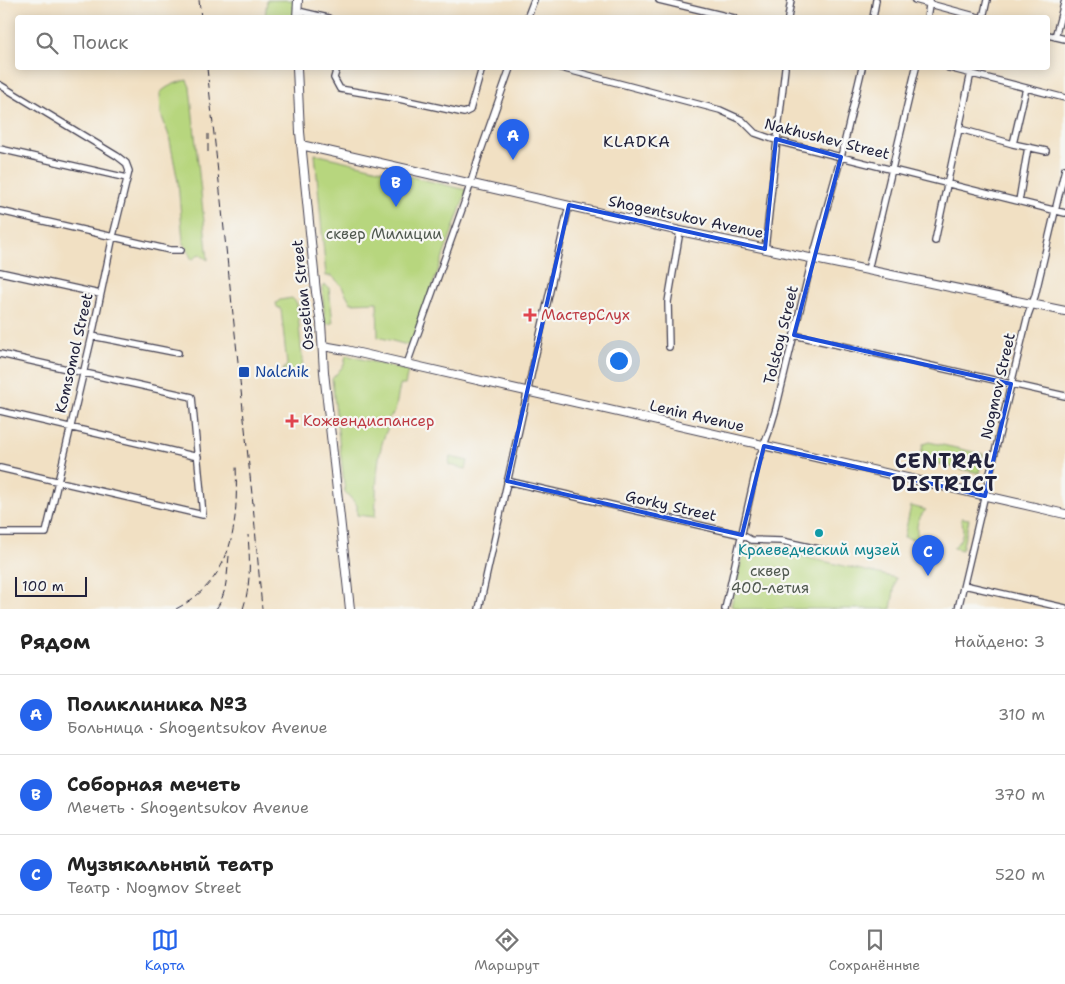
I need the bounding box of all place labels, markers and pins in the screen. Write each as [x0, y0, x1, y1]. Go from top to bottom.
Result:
pin: A [497, 119, 529, 160]
pin: B [380, 166, 412, 207]
place label: МастерСлух [541, 305, 630, 325]
marker: МастерСлух [523, 308, 537, 322]
place label: Nalchik [255, 362, 309, 382]
marker: Nalchik [237, 365, 251, 379]
place label: Кожвендиспансер [303, 411, 434, 431]
marker: Кожвендиспансер [285, 414, 299, 428]
marker: Краеведческий музей [813, 527, 825, 539]
pin: C [912, 535, 944, 576]
place label: Краеведческий музей [738, 540, 900, 560]

